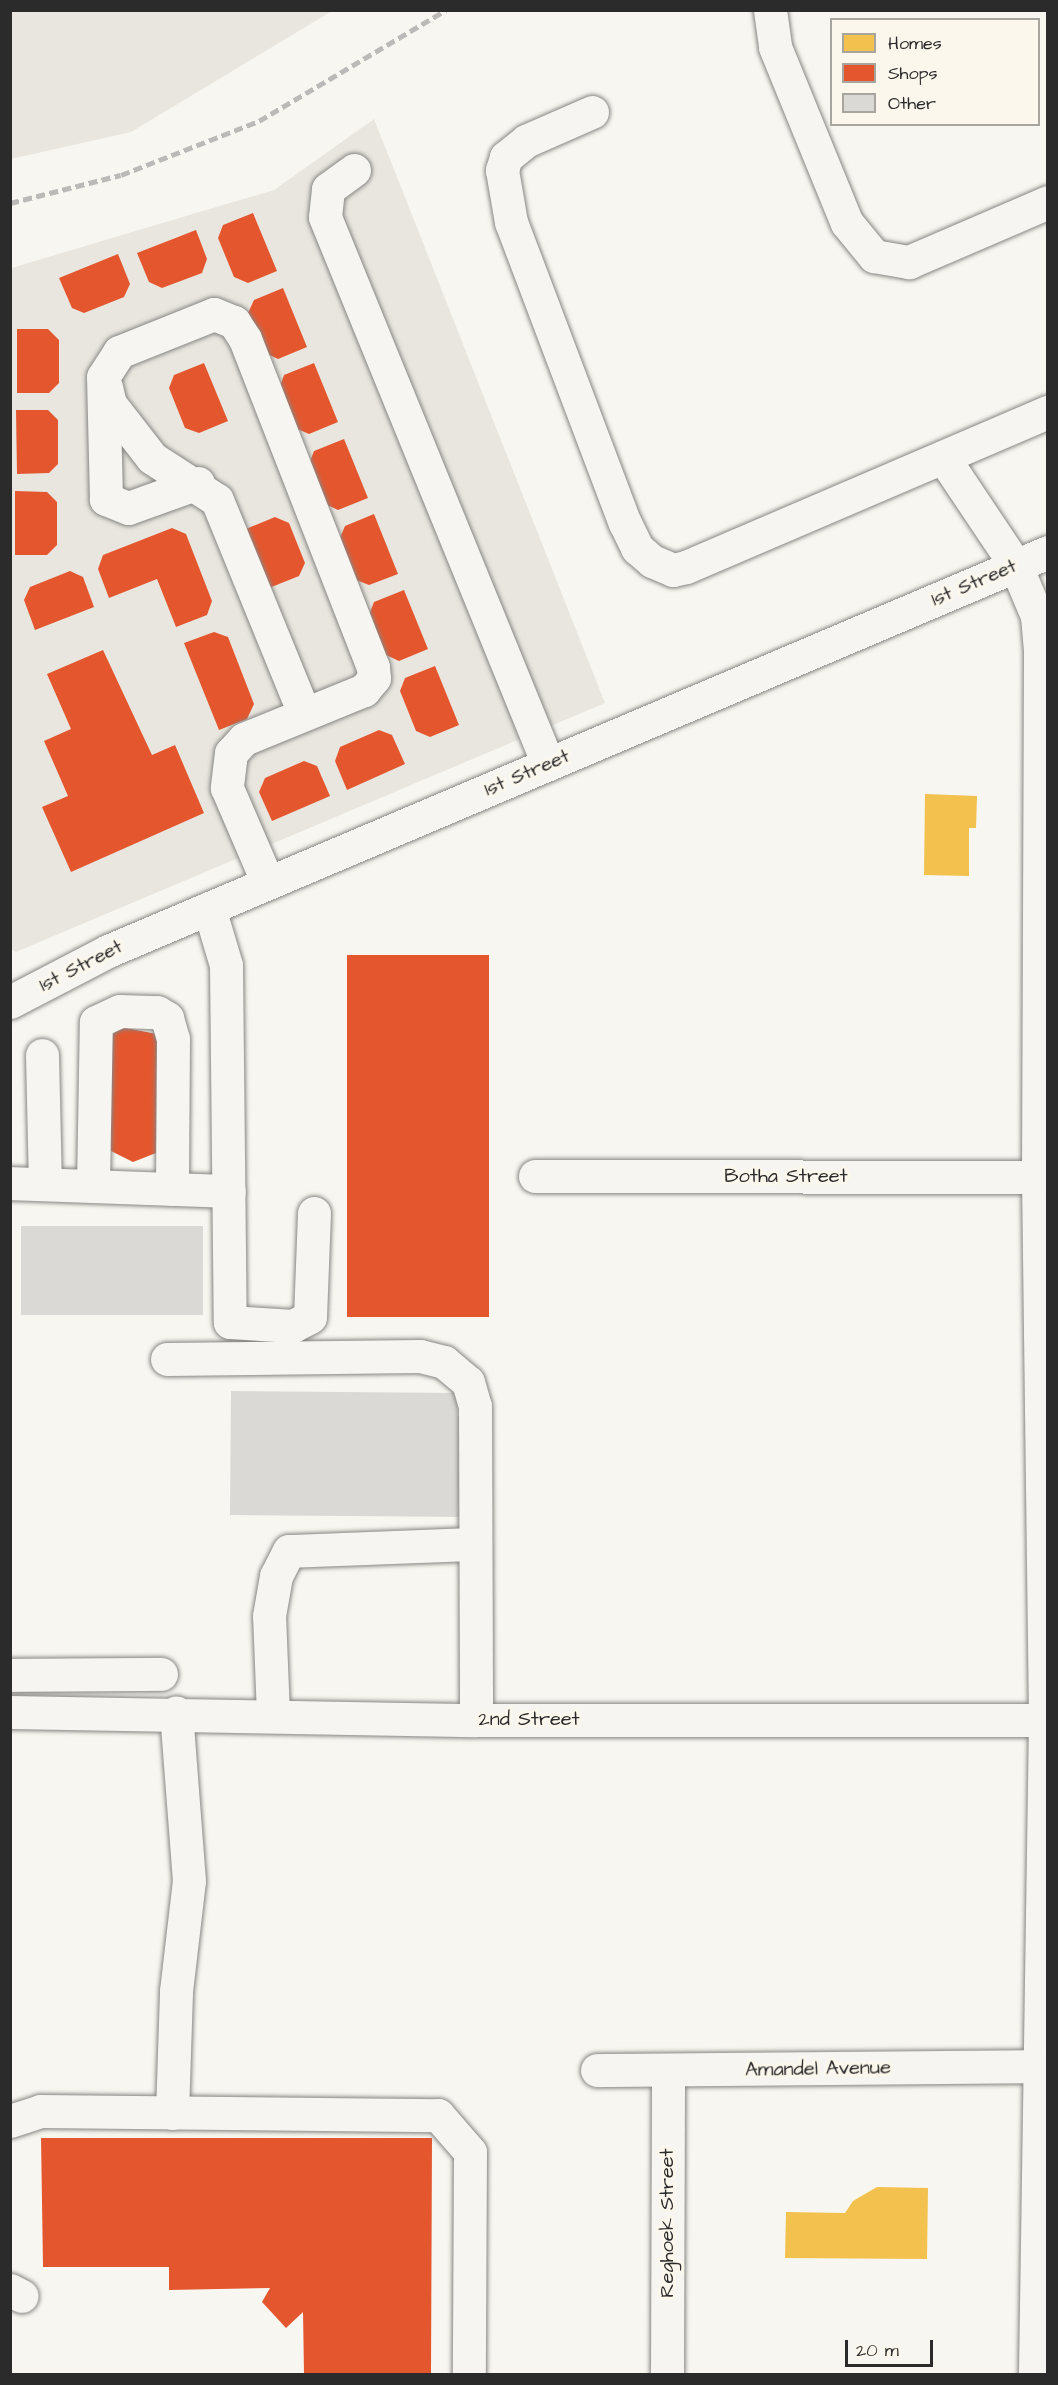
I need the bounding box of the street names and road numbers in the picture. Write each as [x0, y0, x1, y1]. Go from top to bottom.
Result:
street label: 1st Street [928, 554, 1020, 612]
street label: 1st Street [481, 744, 573, 802]
street label: 1st Street [35, 935, 127, 997]
street label: Botha Street [724, 1164, 848, 1188]
street label: 2nd Street [478, 1707, 580, 1731]
street label: Amandel Avenue [745, 2056, 891, 2082]
street label: Reghoek Street [655, 2148, 679, 2298]

